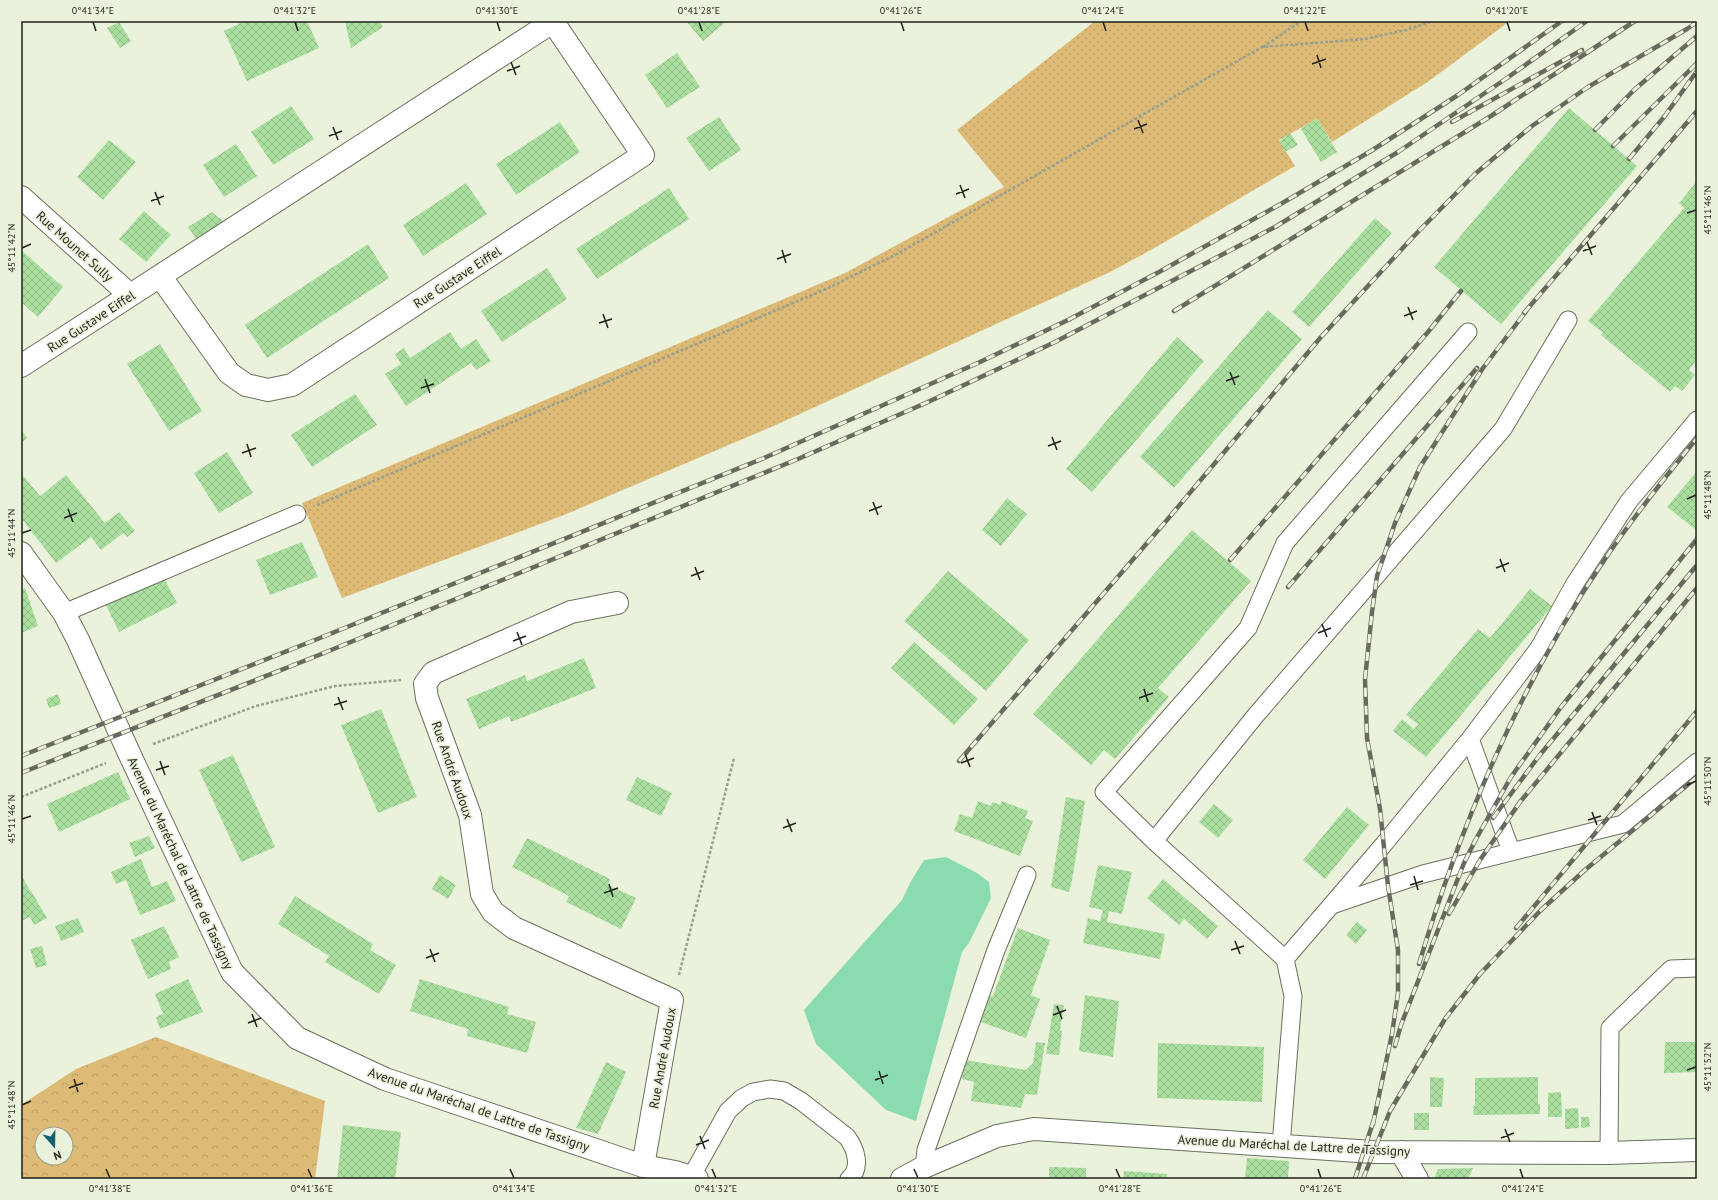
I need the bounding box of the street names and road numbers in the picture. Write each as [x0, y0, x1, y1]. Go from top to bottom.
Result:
street label: Rue Mounet Sully [33, 207, 117, 286]
street label: Rue Gustave Eiffel [410, 243, 504, 312]
street label: Rue Gustave Eiffel [44, 287, 138, 356]
street label: Rue André Audoux [428, 719, 477, 822]
street label: Avenue du Maréchal de Lattre de Tassigny [124, 754, 237, 972]
street label: Rue André Audoux [645, 1006, 680, 1110]
street label: Avenue du Maréchal de Lattre de Tassigny [366, 1064, 592, 1155]
street label: Avenue du Maréchal de Lattre de Tassigny [1177, 1131, 1411, 1160]

